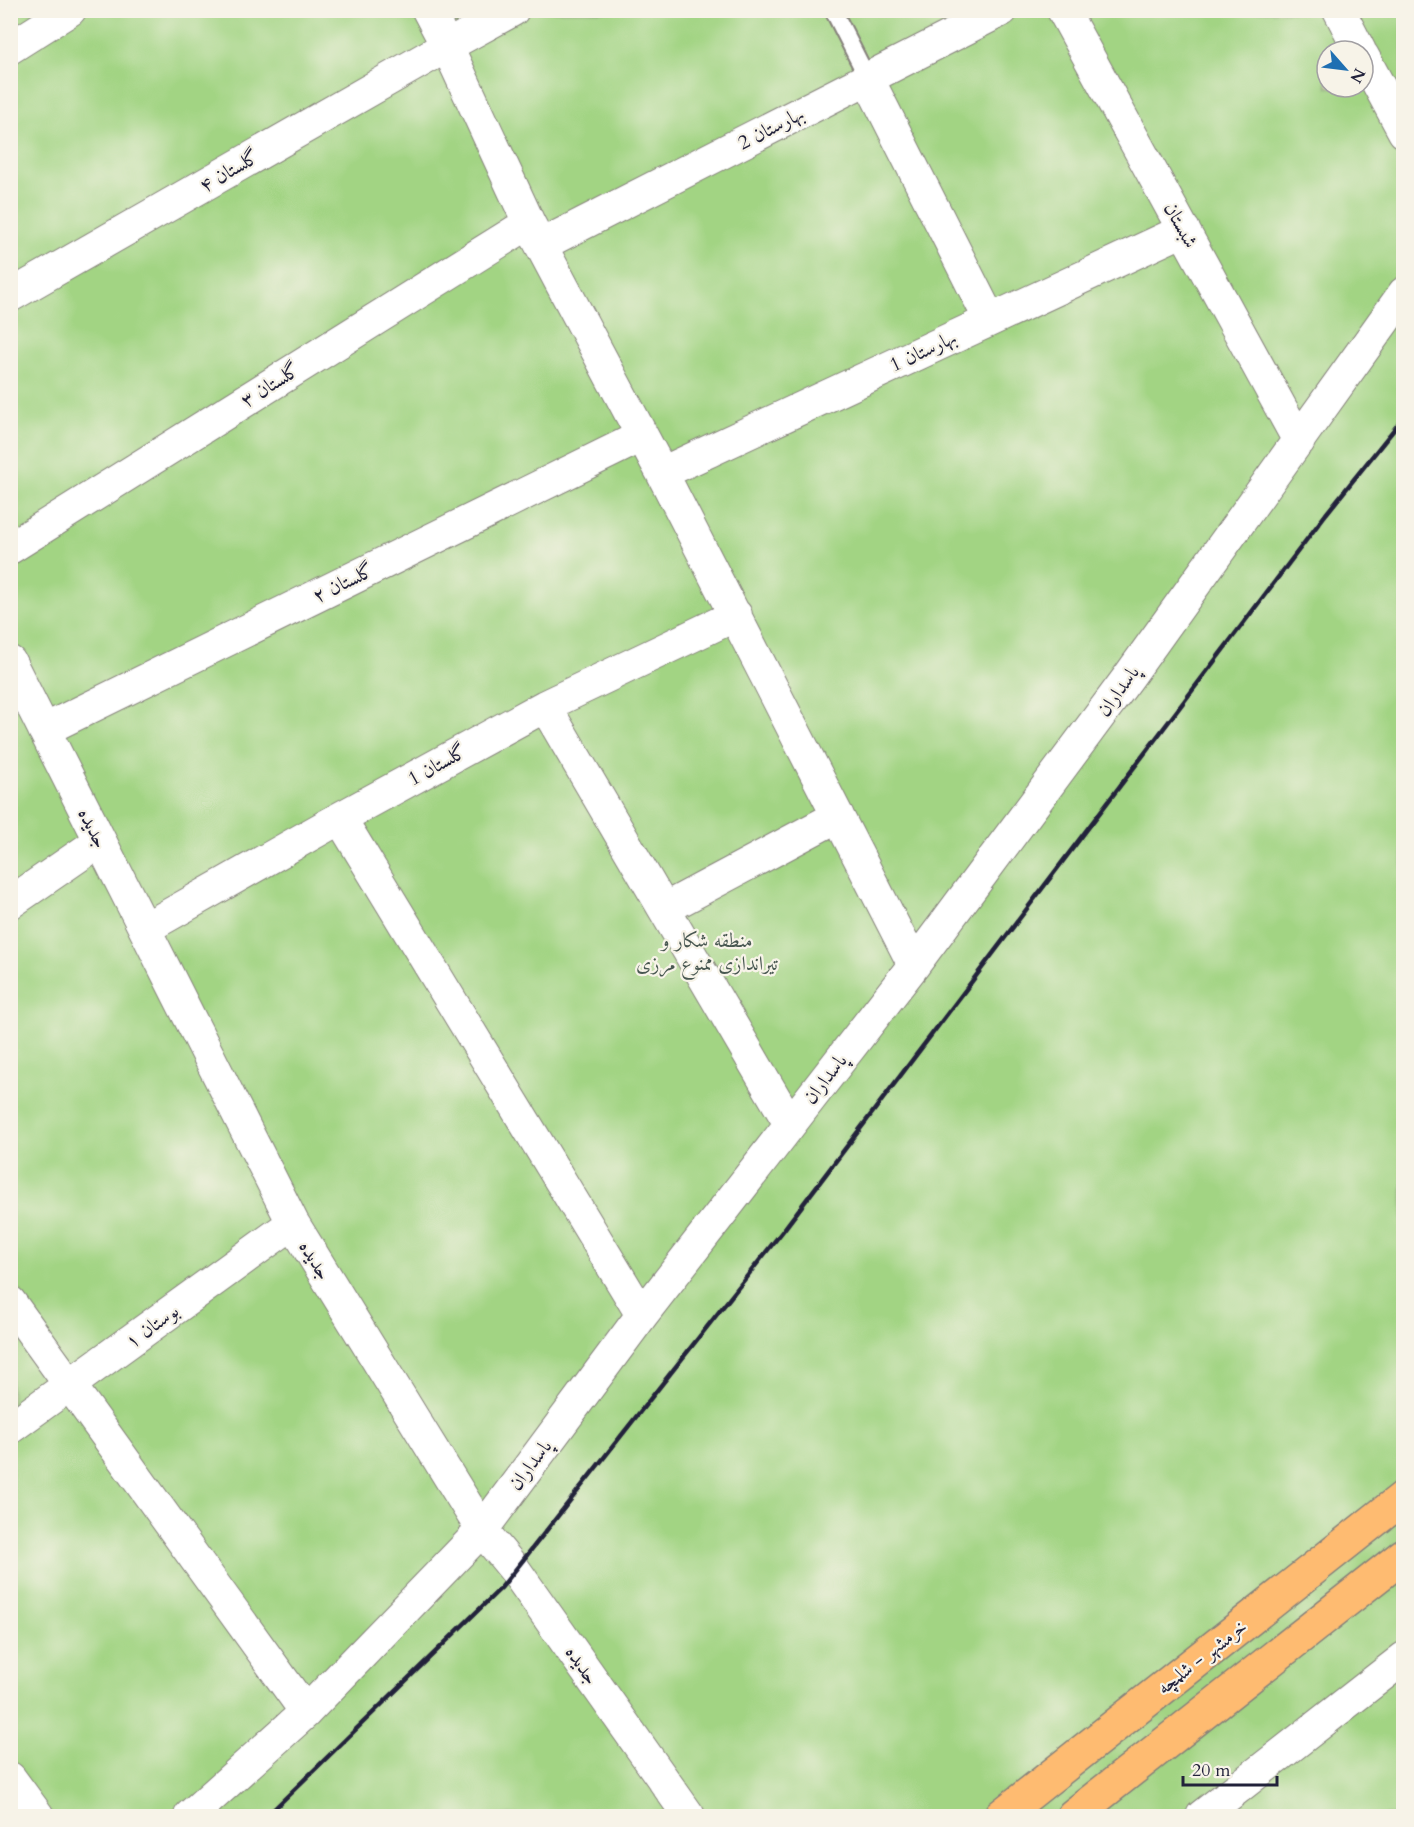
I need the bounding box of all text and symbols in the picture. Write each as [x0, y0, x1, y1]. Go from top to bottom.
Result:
north arrow [1315, 39, 1375, 99]
text: N [1344, 64, 1370, 87]
street label: بهارستان 2 [733, 100, 809, 156]
street label: گلستان ۴ [194, 143, 264, 199]
street label: شبستان [1157, 197, 1205, 253]
street label: بهارستان 1 [885, 324, 961, 378]
street label: گلستان ۳ [235, 356, 305, 414]
street label: گلستان ۲ [308, 557, 378, 609]
street label: پاسداران [1090, 659, 1147, 723]
street label: گلستان 1 [403, 738, 471, 792]
street label: جدیده [71, 803, 115, 853]
park label: منطقه شکار و تیراندازی ممنوع مرزی [636, 927, 778, 981]
street label: پاسداران [797, 1047, 855, 1110]
street label: جدیده [292, 1235, 338, 1285]
street label: بوستان ۱ [120, 1297, 184, 1355]
street label: پاسداران [502, 1433, 560, 1497]
street label: خرمشهر - شلمچه [1151, 1613, 1253, 1701]
street label: جدیده [559, 1640, 605, 1690]
scale bar [1183, 1749, 1278, 1787]
text: 20 m [1192, 1758, 1231, 1783]

